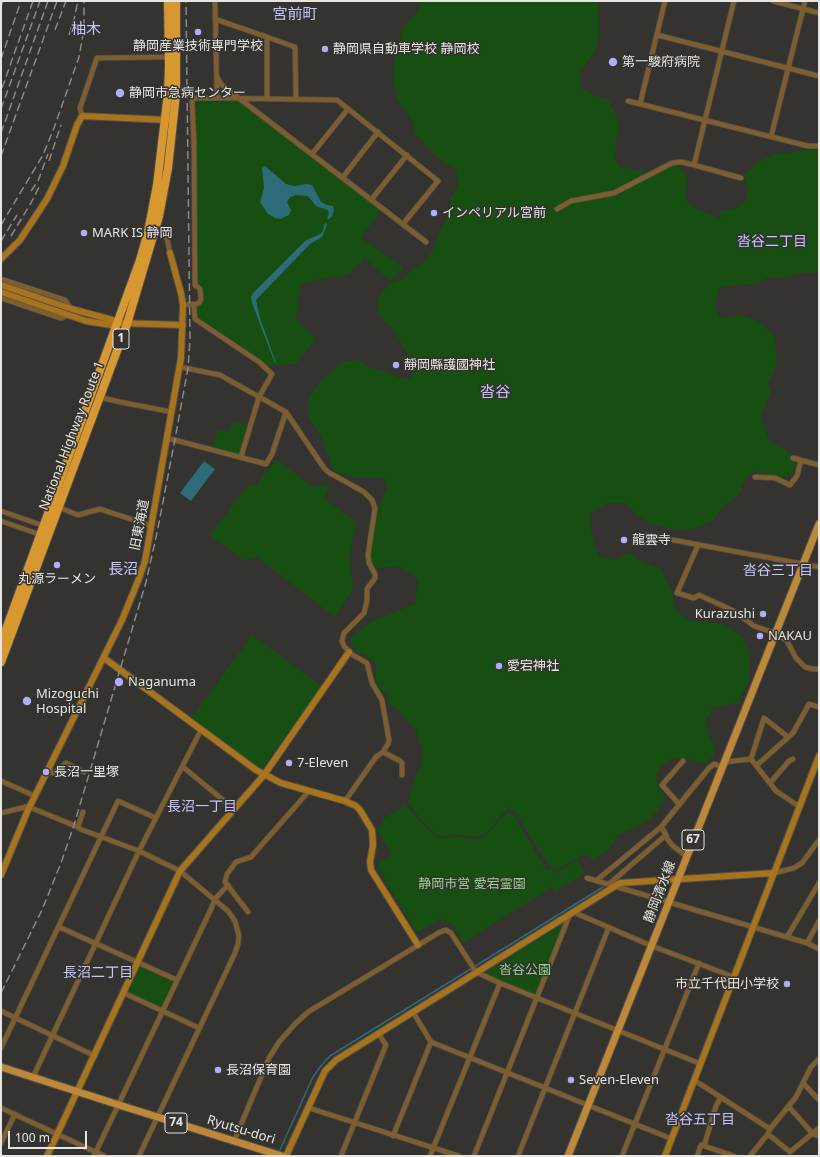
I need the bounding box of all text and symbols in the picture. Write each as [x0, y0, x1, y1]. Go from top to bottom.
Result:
district label: 宮前町 [273, 6, 317, 24]
district label: 柚木 [71, 21, 101, 39]
marker: 静岡産業技術専門学校 [193, 27, 203, 37]
place label: 静岡産業技術専門学校 [133, 38, 263, 54]
place label: 静岡県自動車学校 静岡校 [333, 41, 479, 57]
marker: 静岡県自動車学校 静岡校 [320, 44, 330, 54]
place label: 第一駿府病院 [622, 54, 700, 70]
marker: 第一駿府病院 [607, 56, 619, 68]
place label: 静岡市急病センター [129, 85, 246, 101]
marker: 静岡市急病センター [114, 87, 126, 99]
place label: インペリアル宮前 [442, 205, 546, 221]
marker: インペリアル宮前 [429, 208, 439, 218]
place label: MARK IS 静岡 [92, 225, 173, 241]
marker: MARK IS 静岡 [79, 228, 89, 238]
district label: 沓谷二丁目 [737, 234, 807, 250]
road number: 1 [113, 329, 129, 349]
place label: 靜岡縣護國神社 [404, 357, 495, 373]
street label: National Highway Route 1 [36, 359, 108, 513]
marker: 靜岡縣護國神社 [391, 360, 401, 370]
district label: 沓谷 [480, 384, 510, 402]
street label: 旧東海道 [127, 498, 153, 552]
place label: 龍雲寺 [632, 532, 671, 548]
marker: 龍雲寺 [619, 535, 629, 545]
marker: 丸源ラーメン [52, 560, 62, 570]
district label: 長沼 [108, 561, 138, 579]
district label: 沓谷三丁目 [743, 563, 813, 579]
place label: 丸源ラーメン [18, 571, 96, 587]
place label: Kurazushi [695, 606, 755, 622]
marker: Kurazushi [758, 609, 768, 619]
place label: NAKAU [768, 628, 812, 644]
marker: NAKAU [755, 631, 765, 641]
place label: 愛宕神社 [507, 658, 559, 674]
marker: 愛宕神社 [494, 661, 504, 671]
place label: Naganuma [128, 674, 196, 690]
marker: Naganuma [113, 676, 125, 688]
place label: Mizoguchi Hospital [36, 686, 99, 717]
marker: Mizoguchi Hospital [21, 695, 33, 707]
place label: 7-Eleven [297, 755, 348, 771]
marker: 7-Eleven [284, 758, 294, 768]
place label: 長沼一里塚 [54, 764, 119, 780]
marker: 長沼一里塚 [41, 767, 51, 777]
district label: 長沼一丁目 [167, 799, 237, 815]
road number: 67 [682, 830, 704, 850]
street label: 静岡清水線 [641, 859, 679, 925]
park label: 静岡市営 愛宕霊園 [418, 876, 526, 892]
park label: 沓谷公園 [499, 962, 551, 978]
district label: 長沼二丁目 [63, 965, 133, 981]
place label: 市立千代田小学校 [675, 976, 779, 992]
marker: 市立千代田小学校 [782, 979, 792, 989]
place label: 長沼保育園 [226, 1062, 291, 1078]
marker: 長沼保育園 [213, 1065, 223, 1075]
place label: Seven-Eleven [579, 1072, 659, 1088]
marker: Seven-Eleven [566, 1075, 576, 1085]
street label: Ryutsu-dori [205, 1112, 277, 1148]
district label: 沓谷五丁目 [665, 1112, 735, 1128]
road number: 74 [165, 1113, 187, 1133]
scale bar [10, 1123, 89, 1149]
text: 100 m [15, 1129, 50, 1146]

